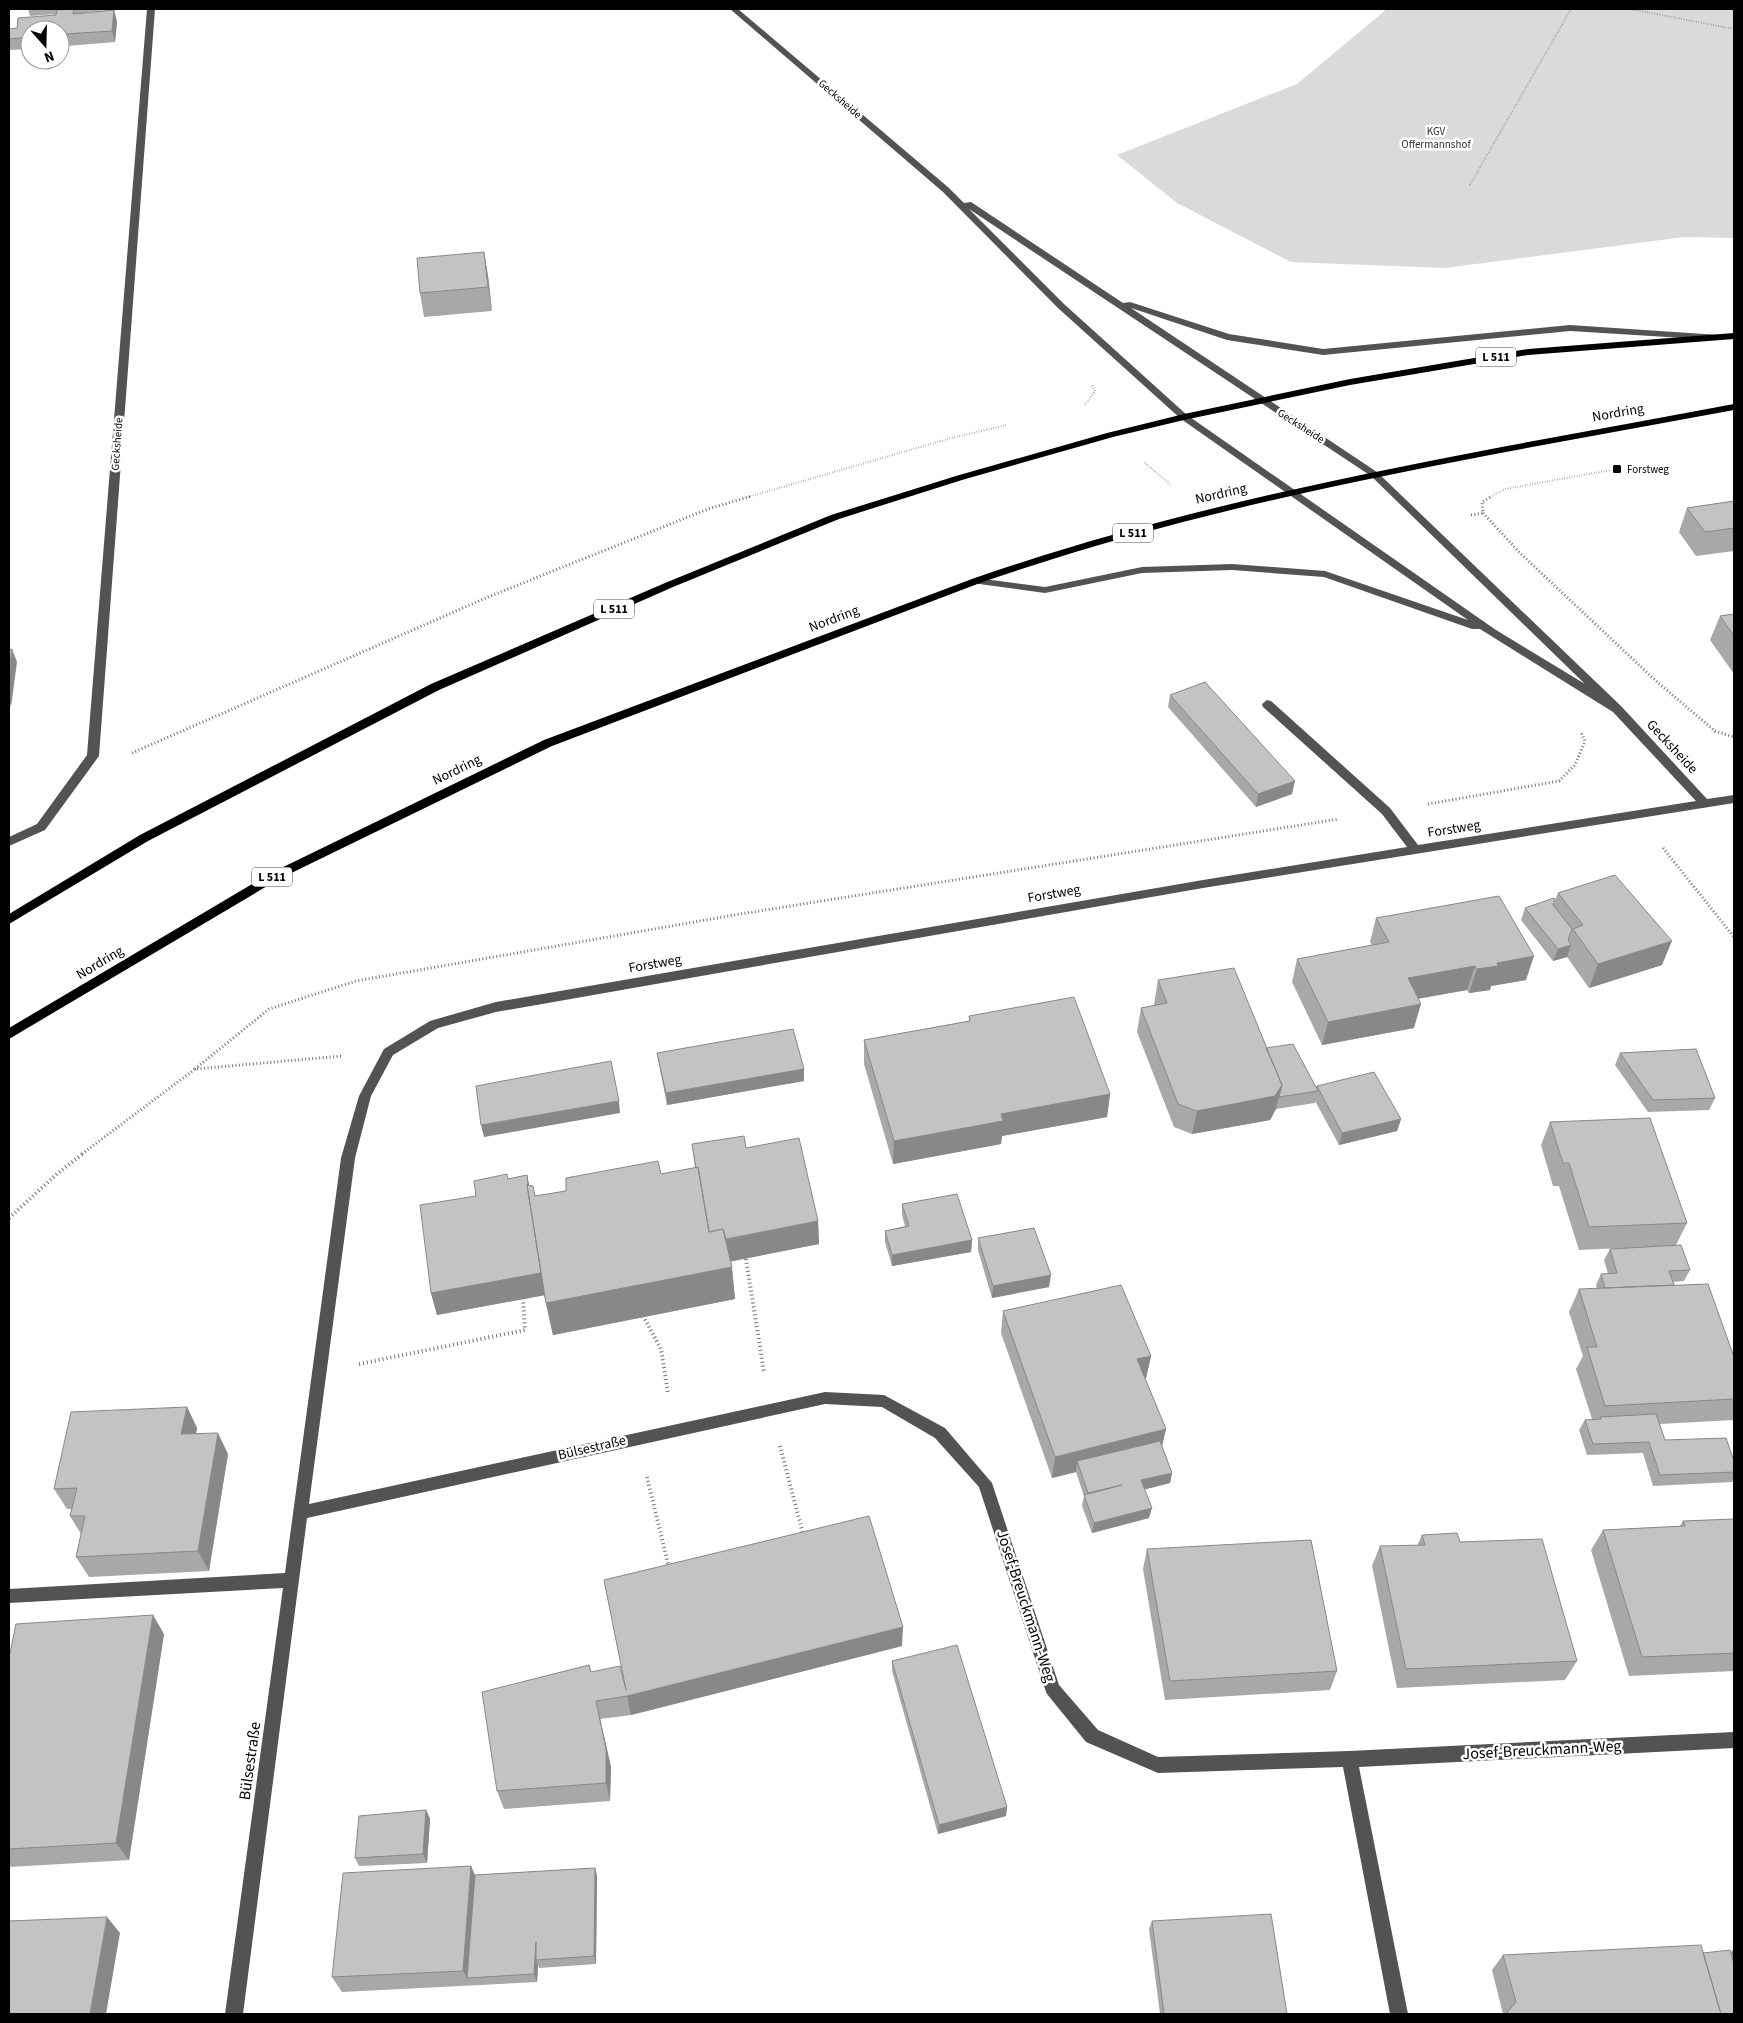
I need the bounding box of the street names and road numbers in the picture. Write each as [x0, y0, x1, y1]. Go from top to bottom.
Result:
street label: Gecksheide [815, 76, 865, 122]
road number: L 511 [1476, 348, 1516, 367]
street label: Nordring [1591, 399, 1645, 427]
street label: Gecksheide [1275, 405, 1328, 447]
street label: Gecksheide [108, 416, 126, 471]
street label: Nordring [1193, 478, 1249, 510]
road number: L 511 [1113, 524, 1153, 542]
road number: L 511 [594, 600, 634, 618]
street label: Nordring [806, 600, 862, 638]
street label: Gecksheide [1642, 716, 1702, 779]
street label: Nordring [429, 750, 485, 790]
street label: Forstweg [1426, 815, 1482, 843]
road number: L 511 [252, 868, 292, 886]
street label: Forstweg [1026, 880, 1082, 908]
street label: Nordring [72, 941, 128, 985]
street label: Forstweg [627, 950, 683, 978]
street label: Bülsestraße [556, 1430, 628, 1466]
street label: Josef-Breuckmann-Weg [991, 1527, 1061, 1685]
street label: Bülsestraße [234, 1720, 266, 1802]
street label: Josef-Breuckmann-Weg [1462, 1735, 1622, 1765]

